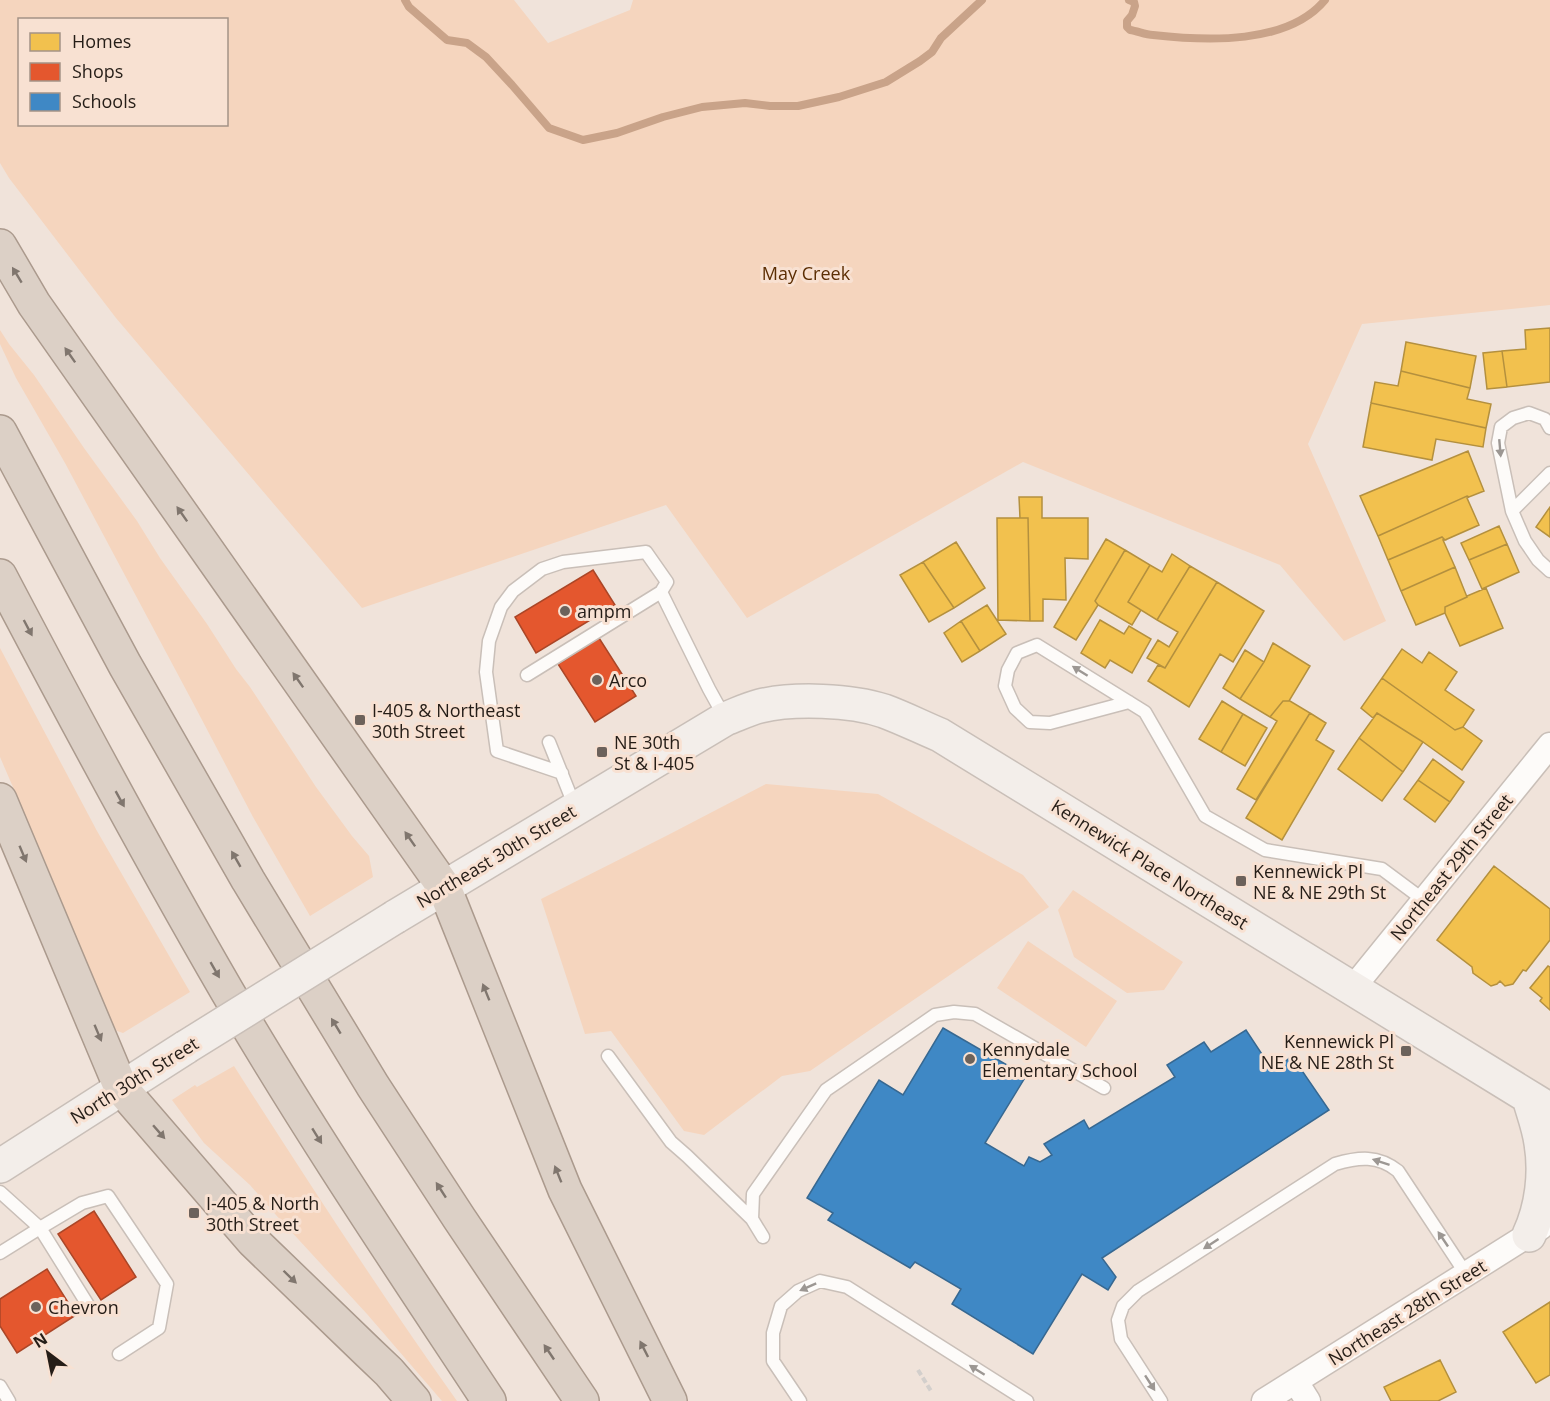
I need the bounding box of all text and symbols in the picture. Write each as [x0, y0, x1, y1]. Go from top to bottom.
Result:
legend [18, 18, 228, 126]
text: Homes [72, 29, 131, 53]
text: Shops [72, 59, 123, 83]
text: Schools [72, 89, 136, 113]
park label: May Creek [762, 261, 851, 285]
one-way arrow [12, 267, 23, 283]
one-way arrow [64, 347, 76, 363]
one-way arrow [1495, 438, 1505, 457]
one-way arrow [176, 507, 188, 523]
place label: ampm [577, 599, 631, 623]
marker: ampm [558, 604, 572, 618]
one-way arrow [23, 620, 33, 637]
one-way arrow [1072, 666, 1088, 677]
place label: Arco [609, 668, 647, 692]
one-way arrow [292, 672, 304, 688]
marker: Arco [590, 673, 604, 687]
place label: I-405 & Northeast 30th Street [372, 698, 520, 743]
marker: I-405 & Northeast 30th Street [353, 713, 367, 727]
place label: NE 30th St & I-405 [614, 730, 694, 775]
marker: NE 30th St & I-405 [595, 745, 609, 759]
street label: Northeast 29th Street [1384, 789, 1518, 945]
one-way arrow [115, 791, 125, 808]
street label: Kennewick Place Northeast [1047, 794, 1253, 934]
street label: Northeast 30th Street [412, 799, 580, 913]
one-way arrow [404, 832, 416, 848]
one-way arrow [18, 845, 28, 863]
one-way arrow [231, 850, 241, 867]
place label: Kennewick Pl NE & NE 29th St [1253, 859, 1386, 904]
marker: Kennewick Pl NE & NE 29th St [1234, 874, 1248, 888]
one-way arrow [210, 962, 220, 979]
one-way arrow [481, 983, 491, 1001]
one-way arrow [331, 1018, 342, 1034]
one-way arrow [93, 1025, 103, 1043]
place label: Kennewick Pl NE & NE 28th St [1261, 1029, 1394, 1074]
street label: North 30th Street [65, 1031, 203, 1129]
place label: Kennydale Elementary School [982, 1037, 1138, 1082]
marker: Kennewick Pl NE & NE 28th St [1399, 1044, 1413, 1058]
marker: Kennydale Elementary School [963, 1052, 977, 1066]
one-way arrow [153, 1124, 166, 1140]
one-way arrow [311, 1128, 322, 1144]
one-way arrow [1372, 1157, 1390, 1167]
one-way arrow [553, 1164, 563, 1182]
one-way arrow [435, 1182, 446, 1198]
place label: I-405 & North 30th Street [206, 1191, 319, 1236]
marker: I-405 & North 30th Street [187, 1206, 201, 1220]
one-way arrow [1438, 1231, 1449, 1247]
one-way arrow [1203, 1238, 1219, 1249]
street label: Northeast 28th Street [1323, 1254, 1491, 1370]
one-way arrow [283, 1270, 298, 1284]
one-way arrow [799, 1282, 817, 1292]
place label: Chevron [48, 1295, 119, 1319]
marker: Chevron [29, 1300, 43, 1314]
north arrow [18, 1323, 78, 1383]
text: N [29, 1328, 51, 1353]
one-way arrow [639, 1340, 648, 1357]
one-way arrow [543, 1345, 555, 1361]
one-way arrow [969, 1364, 985, 1375]
one-way arrow [1144, 1375, 1155, 1391]

